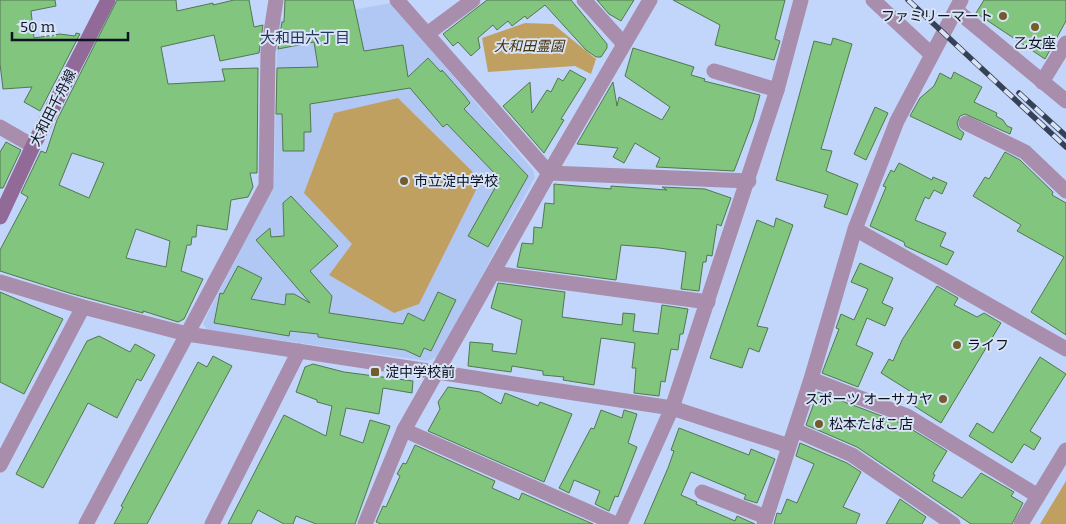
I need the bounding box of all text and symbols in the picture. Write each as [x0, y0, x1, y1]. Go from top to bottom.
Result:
place label: ファミリーマート [881, 8, 993, 25]
scale bar [12, 10, 129, 42]
marker: ファミリーマート [997, 10, 1009, 22]
text: 50 m [20, 18, 56, 36]
marker: 乙女座 [1029, 21, 1041, 33]
district label: 大和田六丁目 [260, 29, 350, 47]
place label: 乙女座 [1014, 35, 1056, 52]
park label: 大和田霊園 [494, 38, 566, 55]
street label: 大和田千舟線 [26, 67, 80, 149]
place label: 市立淀中学校 [414, 173, 498, 190]
marker: 市立淀中学校 [398, 175, 410, 187]
place label: ライフ [967, 337, 1009, 354]
marker: ライフ [951, 339, 963, 351]
place label: 淀中学校前 [385, 364, 455, 381]
marker: 淀中学校前 [369, 366, 381, 378]
place label: スポーツ オーサカヤ [805, 391, 933, 408]
marker: スポーツ オーサカヤ [937, 393, 949, 405]
place label: 松本たばこ店 [829, 416, 913, 433]
marker: 松本たばこ店 [813, 418, 825, 430]

